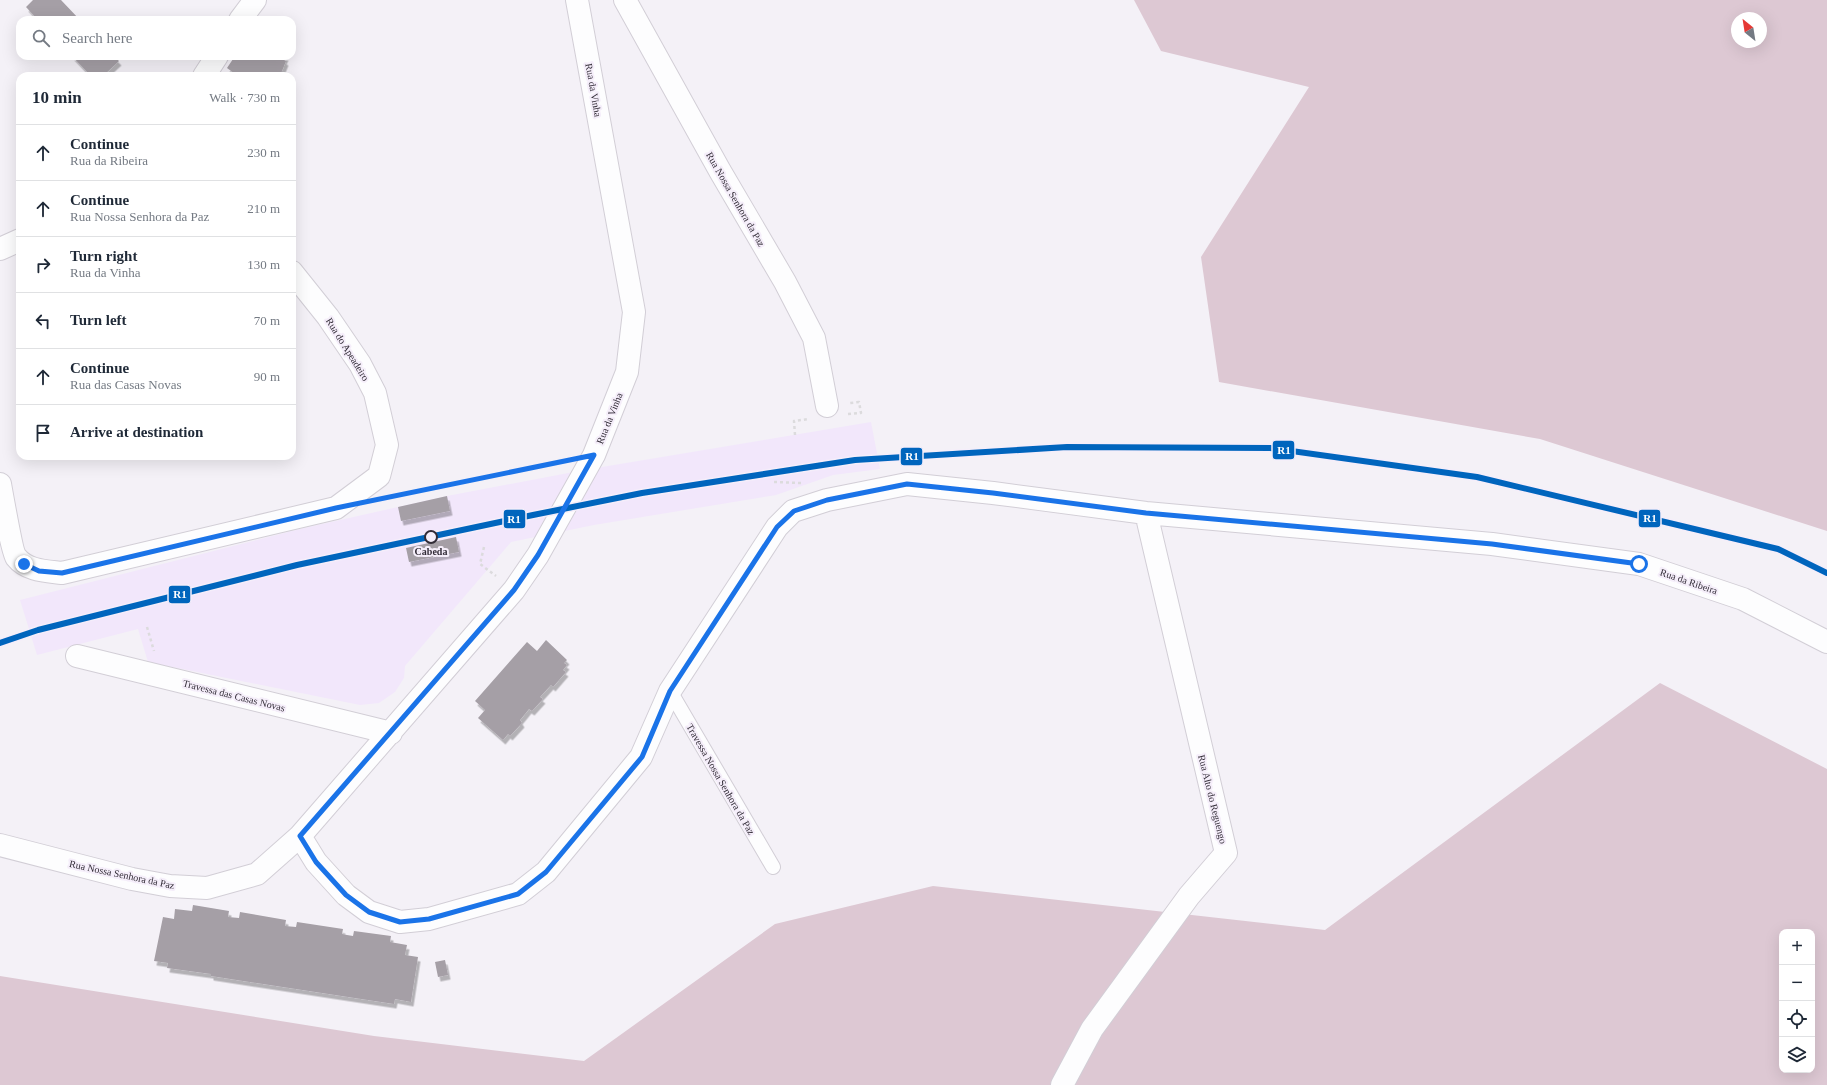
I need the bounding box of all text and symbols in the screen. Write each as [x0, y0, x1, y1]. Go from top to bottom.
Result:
north arrow [1731, 12, 1767, 48]
search box [16, 16, 296, 60]
icon: search [30, 27, 52, 49]
text: Search here [62, 30, 132, 46]
street label: Rua da Vinha [583, 62, 604, 118]
text: 10 min [32, 88, 82, 107]
text: Walk · 730 m [209, 90, 280, 105]
text: Continue [70, 136, 129, 152]
icon: ahead [32, 142, 54, 164]
text: 230 m [247, 145, 280, 160]
street label: Rua Nossa Senhora da Paz [704, 150, 767, 249]
text: Rua da Ribeira [70, 153, 148, 168]
text: Continue [70, 192, 129, 208]
icon: ahead [32, 198, 54, 220]
text: 210 m [247, 201, 280, 216]
text: Rua Nossa Senhora da Paz [70, 209, 209, 224]
text: Turn right [70, 248, 137, 264]
icon: right [32, 254, 54, 276]
text: 130 m [247, 257, 280, 272]
text: Rua da Vinha [70, 265, 140, 280]
icon: left [32, 310, 54, 332]
text: Turn left [70, 312, 127, 328]
text: 70 m [254, 313, 280, 328]
street label: Rua do Apeadeiro [324, 316, 371, 383]
text: Continue [70, 360, 129, 376]
icon: ahead [32, 366, 54, 388]
text: 90 m [254, 369, 280, 384]
text: Rua das Casas Novas [70, 377, 182, 392]
street label: Rua da Vinha [594, 390, 625, 445]
icon: arrive [32, 422, 54, 444]
text: Arrive at destination [70, 424, 203, 440]
line badge: R1 [1272, 440, 1295, 460]
text: R1 [1277, 444, 1291, 456]
line badge: R1 [900, 447, 923, 466]
text: R1 [905, 450, 919, 462]
line badge: R1 [503, 509, 526, 529]
line badge: R1 [1638, 509, 1661, 528]
text: R1 [1643, 512, 1657, 524]
text: R1 [507, 513, 521, 525]
marker: Cabeda [424, 530, 438, 544]
place label: Cabeda [415, 546, 447, 557]
route end [15, 555, 33, 573]
route start [1630, 555, 1648, 573]
street label: Rua da Ribeira [1659, 567, 1720, 597]
line badge: R1 [168, 585, 191, 604]
text: R1 [173, 588, 187, 600]
street label: Travessa das Casas Novas [182, 677, 286, 714]
street label: Travessa Nossa Senhora da Paz [684, 722, 757, 837]
street label: Rua Alto do Reguengo [1196, 753, 1229, 845]
street label: Rua Nossa Senhora da Paz [68, 858, 176, 891]
map controls [1779, 929, 1815, 1073]
button: + [1779, 929, 1815, 965]
button: − [1779, 965, 1815, 1001]
button: locate [1779, 1001, 1815, 1037]
button: layers [1779, 1037, 1815, 1073]

